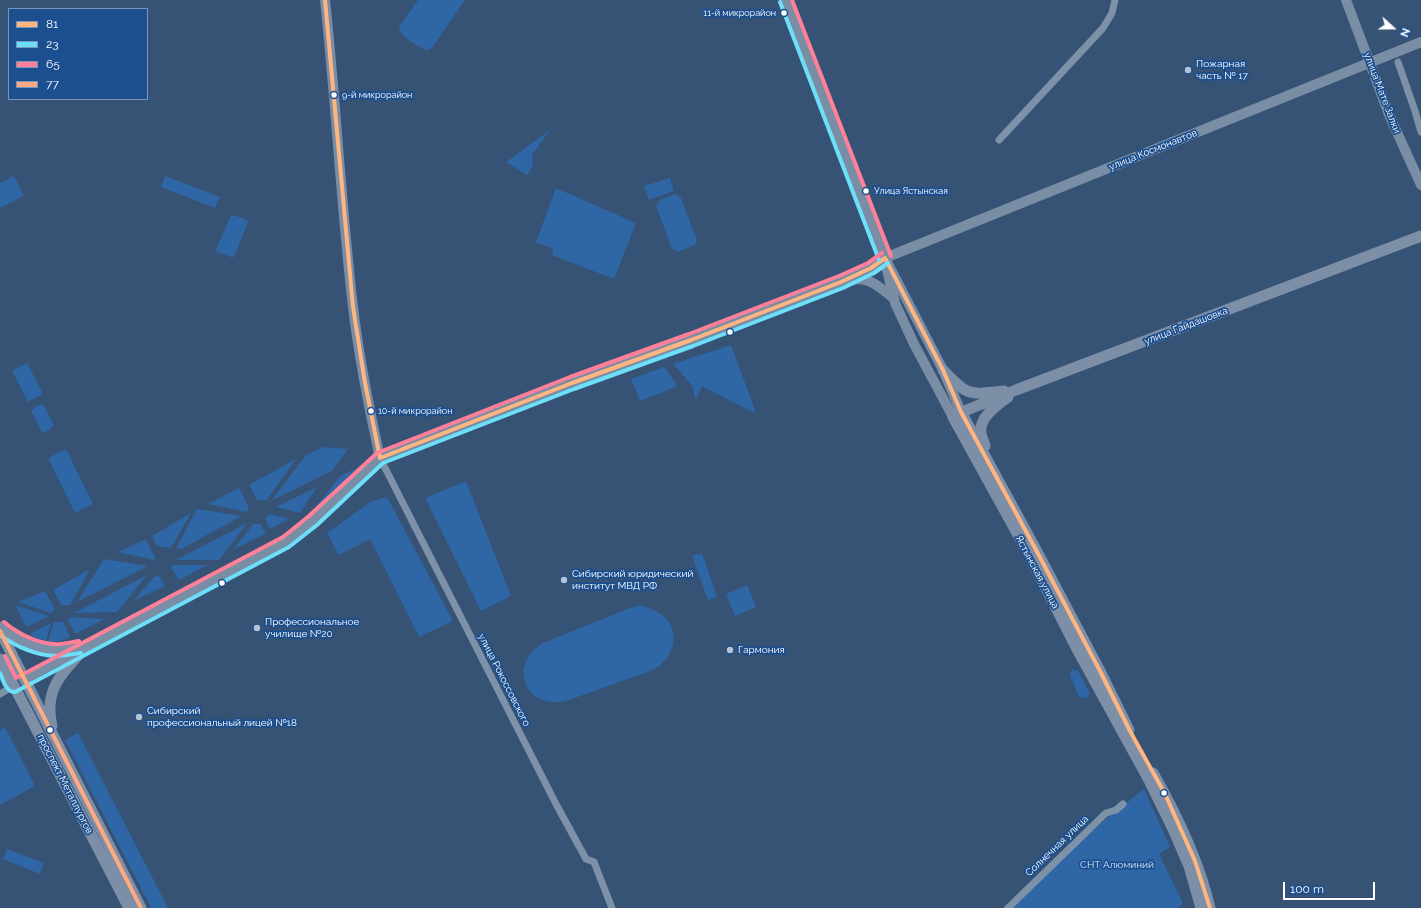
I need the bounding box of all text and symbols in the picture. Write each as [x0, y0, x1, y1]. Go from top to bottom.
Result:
legend [8, 8, 148, 100]
place label: 11-й микрорайон [703, 8, 776, 18]
marker: 11-й микрорайон [779, 8, 789, 18]
north arrow [1373, 8, 1413, 48]
text: 81 [46, 17, 58, 31]
text: N [1397, 26, 1412, 39]
text: 23 [46, 37, 59, 51]
street label: улица Мате Залки [1361, 51, 1403, 135]
text: 65 [46, 57, 60, 71]
place label: Пожарная часть № 17 [1196, 58, 1248, 82]
marker: Пожарная часть № 17 [1183, 65, 1193, 75]
text: 77 [46, 77, 59, 91]
marker: 9-й микрорайон [329, 90, 339, 100]
place label: 9-й микрорайон [342, 90, 412, 100]
street label: улица Космонавтов [1107, 127, 1199, 173]
marker: Улица Ястынская [861, 186, 871, 196]
place label: Улица Ястынская [874, 186, 948, 196]
street label: улица Гайдашовка [1143, 305, 1229, 347]
unlabelled marker [725, 327, 735, 337]
marker: 10-й микрорайон [366, 406, 376, 416]
place label: 10-й микрорайон [378, 406, 452, 416]
street label: Ястынская улица [1013, 533, 1061, 611]
place label: Сибирский юридический институт МВД РФ [572, 568, 693, 592]
marker: Сибирский юридический институт МВД РФ [559, 575, 569, 585]
unlabelled marker [217, 578, 227, 588]
place label: Профессиональное училище №20 [265, 616, 359, 640]
marker: Профессиональное училище №20 [252, 623, 262, 633]
street label: улица Рокоссовского [475, 632, 533, 728]
place label: Гармония [738, 644, 785, 656]
marker: Гармония [725, 645, 735, 655]
place label: Сибирский профессиональный лицей №18 [147, 705, 297, 728]
marker: Сибирский профессиональный лицей №18 [134, 712, 144, 722]
unlabelled marker [45, 725, 55, 735]
street label: проспект Металлургов [35, 732, 95, 836]
unlabelled marker [1159, 788, 1169, 798]
street label: Солнечная улица [1023, 813, 1091, 879]
park label: СНТ Алюминий [1080, 859, 1154, 871]
scale bar [1285, 874, 1377, 900]
text: 100 m [1290, 882, 1324, 896]

